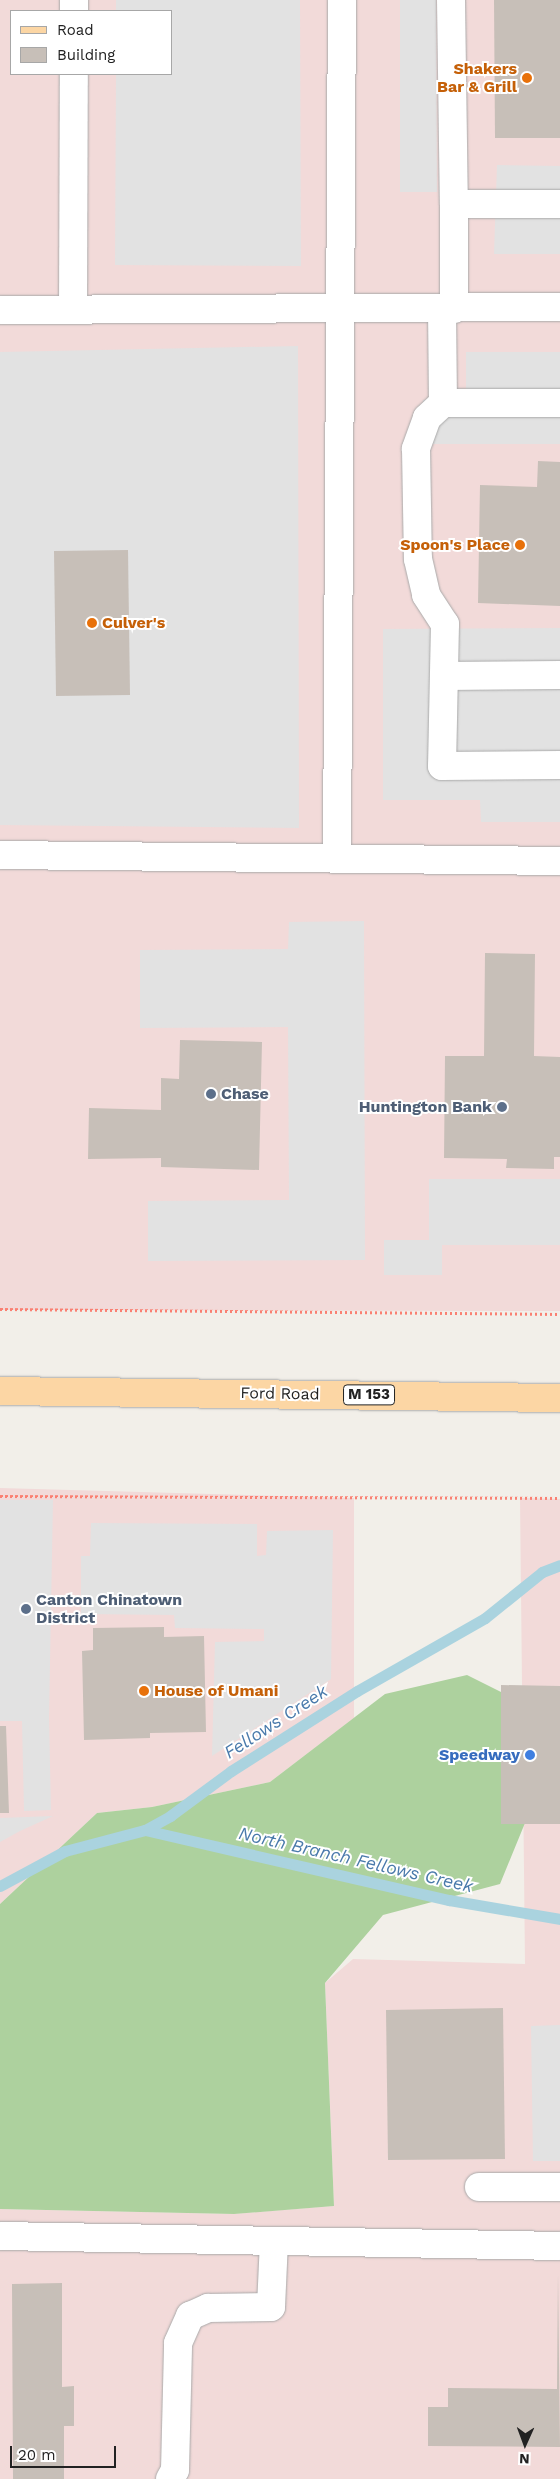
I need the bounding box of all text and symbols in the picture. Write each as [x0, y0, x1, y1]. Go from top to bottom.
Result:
legend [10, 10, 172, 75]
text: Road [57, 21, 94, 39]
text: Building [57, 46, 115, 64]
place label: Shakers Bar & Grill [437, 59, 517, 97]
marker: Shakers Bar & Grill [521, 72, 533, 84]
place label: Spoon's Place [400, 535, 510, 555]
marker: Spoon's Place [514, 539, 526, 551]
place label: Culver's [102, 613, 165, 633]
marker: Culver's [86, 617, 98, 629]
place label: Chase [221, 1084, 269, 1104]
marker: Chase [205, 1088, 217, 1100]
place label: Huntington Bank [359, 1097, 492, 1117]
marker: Huntington Bank [496, 1101, 508, 1113]
road number: M 153 [343, 1382, 395, 1408]
street label: Ford Road [240, 1384, 320, 1404]
place label: Canton Chinatown District [36, 1590, 182, 1628]
marker: Canton Chinatown District [20, 1603, 32, 1615]
water label: Fellows Creek [220, 1680, 332, 1764]
place label: House of Umani [154, 1681, 279, 1701]
marker: House of Umani [138, 1685, 150, 1697]
place label: Speedway [439, 1745, 520, 1765]
marker: Speedway [524, 1749, 536, 1761]
water label: North Branch Fellows Creek [237, 1822, 475, 1898]
north arrow [500, 2419, 550, 2469]
scale bar [12, 2436, 119, 2468]
text: 20 m [18, 2446, 56, 2464]
text: N [519, 2451, 530, 2467]

